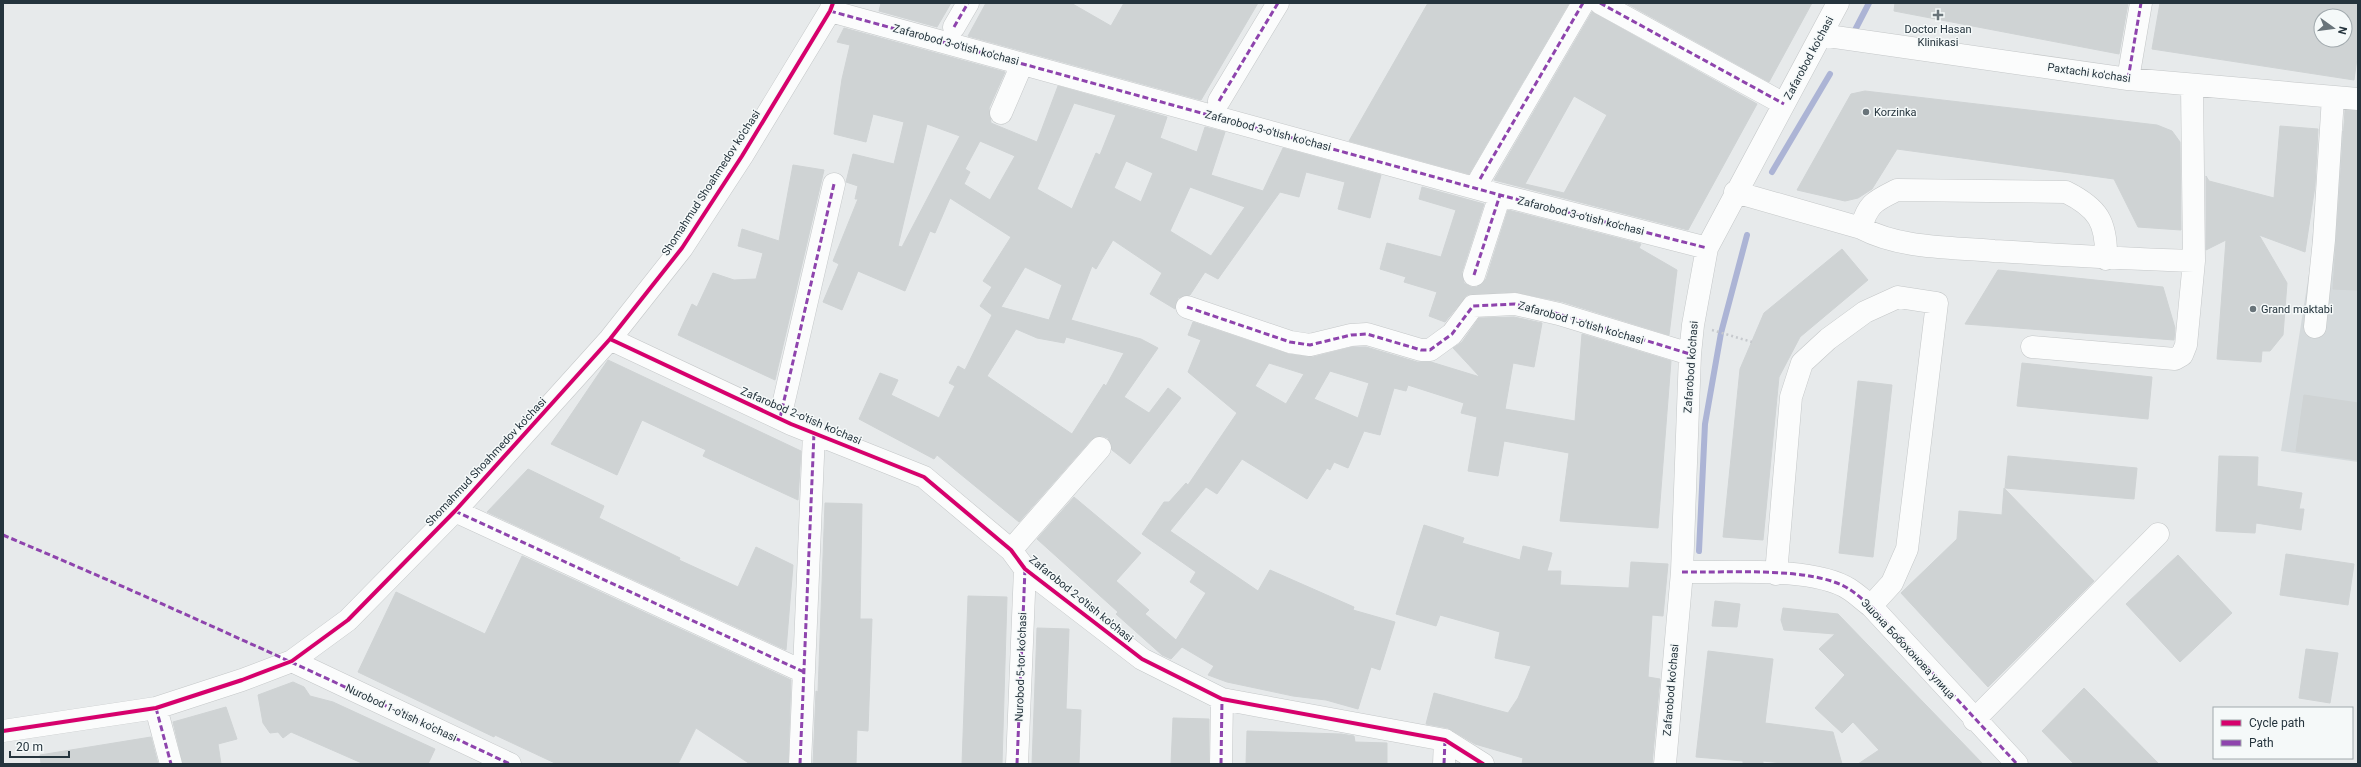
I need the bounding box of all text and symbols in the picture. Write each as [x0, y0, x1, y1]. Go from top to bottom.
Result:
north arrow [2313, 8, 2353, 48]
marker: Doctor Hasan Klinikasi [1932, 9, 1944, 21]
street label: Zafarobod ko'chasi [1782, 14, 1836, 102]
street label: Zafarobod 3-o'tish ko'chasi [892, 22, 1020, 68]
place label: Doctor Hasan Klinikasi [1904, 23, 1972, 49]
text: N [2335, 25, 2349, 36]
street label: Paxtachi ko'chasi [2047, 61, 2131, 85]
place label: Korzinka [1874, 106, 1917, 119]
marker: Korzinka [1861, 107, 1871, 117]
street label: Shomahmud Shoahmedov ko'chasi [659, 108, 763, 258]
street label: Zafarobod 3-o'tish ko'chasi [1204, 108, 1332, 154]
street label: Zafarobod 3-o'tish ko'chasi [1516, 194, 1646, 238]
street label: Zafarobod 1-o'tish ko'chasi [1517, 299, 1645, 347]
place label: Grand maktabi [2261, 303, 2333, 316]
marker: Grand maktabi [2248, 304, 2258, 314]
street label: Zafarobod ko'chasi [1681, 320, 1701, 414]
street label: Zafarobod 2-o'tish ko'chasi [739, 385, 863, 447]
street label: Shomahmud Shoahmedov ko'chasi [423, 395, 549, 529]
street label: Zafarobod 2-o'tish ko'chasi [1026, 553, 1136, 645]
street label: Эшона Бобохонова улица [1858, 596, 1958, 702]
street label: Nurobod 5-tor ko'chasi [1013, 612, 1029, 722]
street label: Zafarobod ko'chasi [1660, 643, 1682, 737]
street label: Nurobod 1-o'tish ko'chasi [343, 681, 459, 745]
legend [2213, 707, 2353, 759]
text: Cycle path [2249, 716, 2305, 730]
scale bar [10, 733, 69, 759]
text: Path [2249, 736, 2274, 750]
text: 20 m [16, 740, 43, 754]

